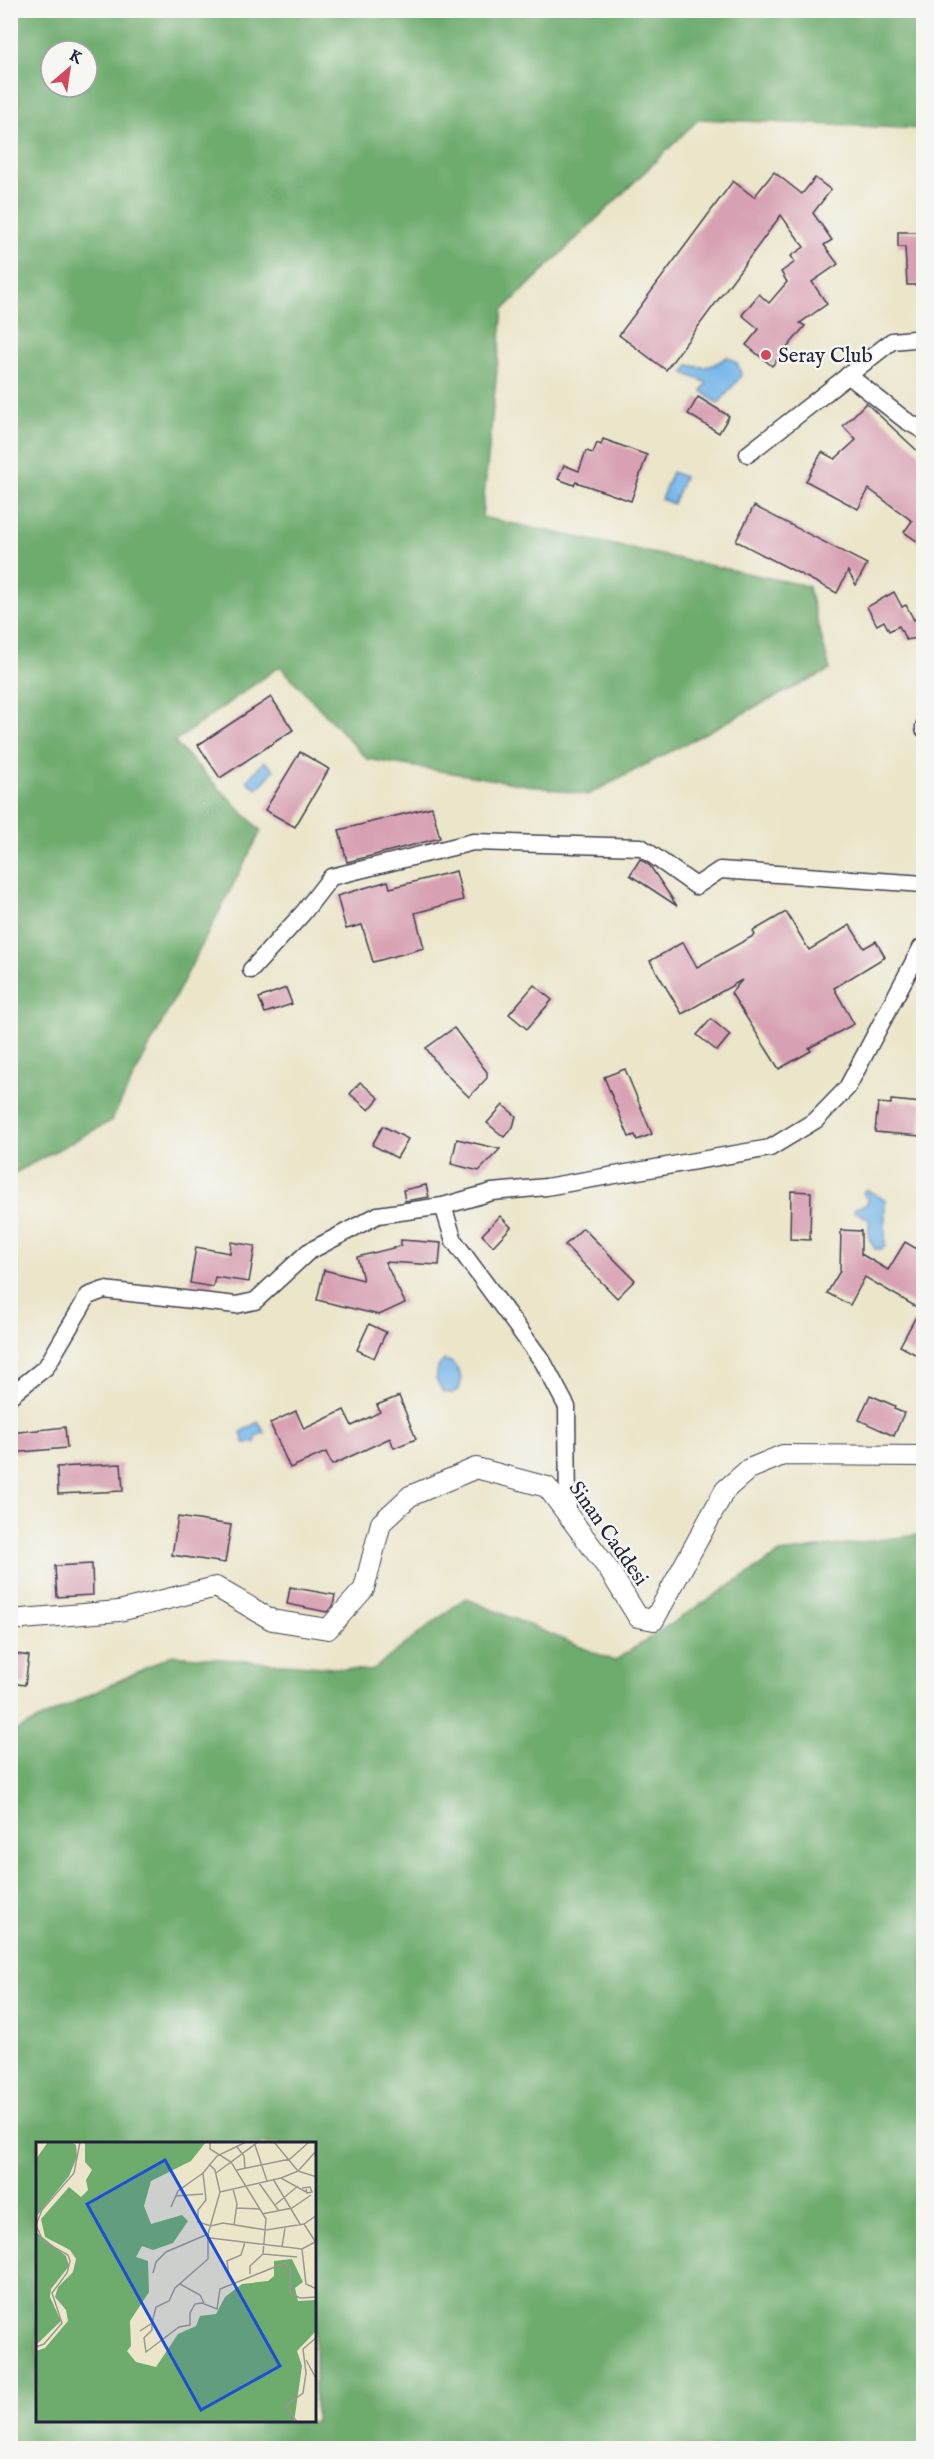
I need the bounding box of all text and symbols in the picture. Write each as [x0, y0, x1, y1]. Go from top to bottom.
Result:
north arrow [39, 39, 99, 99]
text: K [65, 46, 86, 70]
place label: Seray Club [778, 343, 873, 370]
marker: Seray Club [759, 348, 773, 362]
street label: Sinan Caddesi [562, 1476, 654, 1591]
inset map [36, 2142, 316, 2423]

